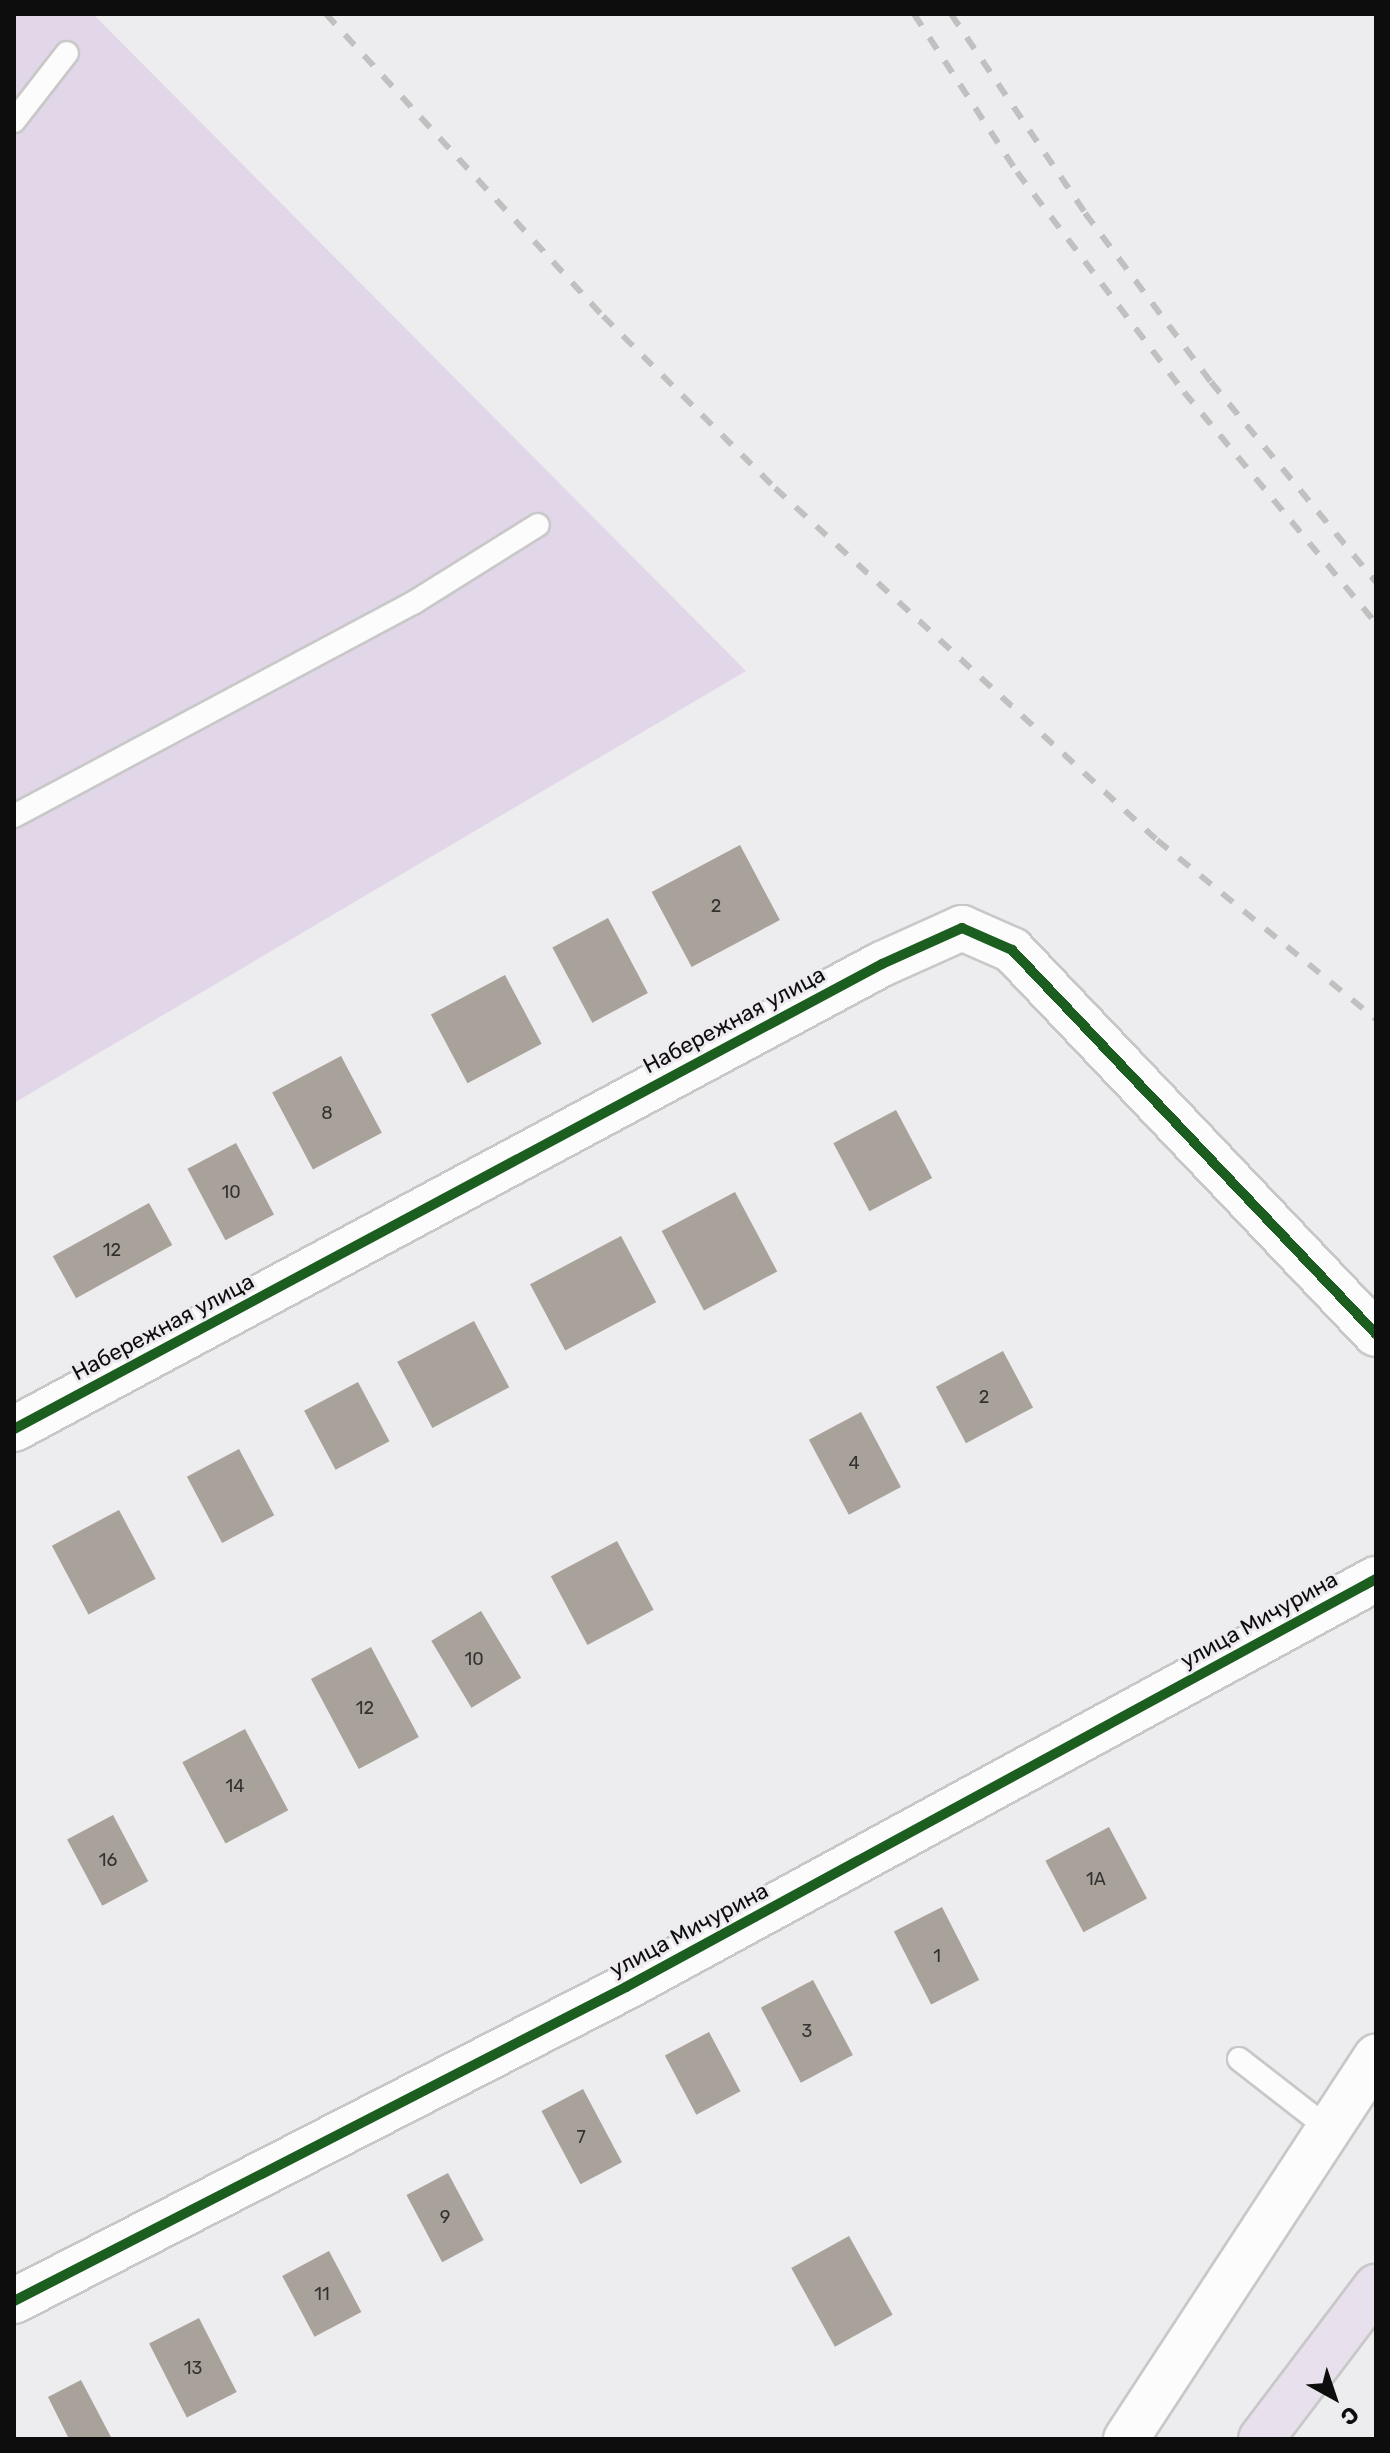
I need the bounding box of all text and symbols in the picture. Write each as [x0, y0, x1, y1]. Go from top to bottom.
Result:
house number: 2 [711, 895, 721, 917]
street label: Набережная улица [639, 961, 829, 1079]
house number: 8 [321, 1102, 333, 1124]
house number: 10 [221, 1181, 241, 1203]
house number: 12 [103, 1239, 121, 1261]
street label: Набережная улица [68, 1268, 258, 1386]
house number: 2 [979, 1386, 989, 1408]
house number: 4 [848, 1452, 860, 1474]
street label: улица Мичурина [1176, 1566, 1342, 1674]
house number: 10 [464, 1648, 484, 1670]
house number: 12 [356, 1697, 374, 1719]
house number: 14 [226, 1775, 244, 1797]
house number: 16 [99, 1849, 117, 1871]
house number: 1А [1086, 1868, 1106, 1890]
street label: улица Мичурина [605, 1877, 773, 1983]
house number: 1 [933, 1945, 941, 1967]
house number: 3 [802, 2020, 812, 2042]
house number: 7 [576, 2126, 586, 2148]
house number: 9 [440, 2206, 450, 2228]
house number: 11 [314, 2283, 330, 2305]
house number: 13 [184, 2357, 202, 2379]
north arrow [1294, 2357, 1374, 2437]
text: С [1335, 2400, 1364, 2431]

